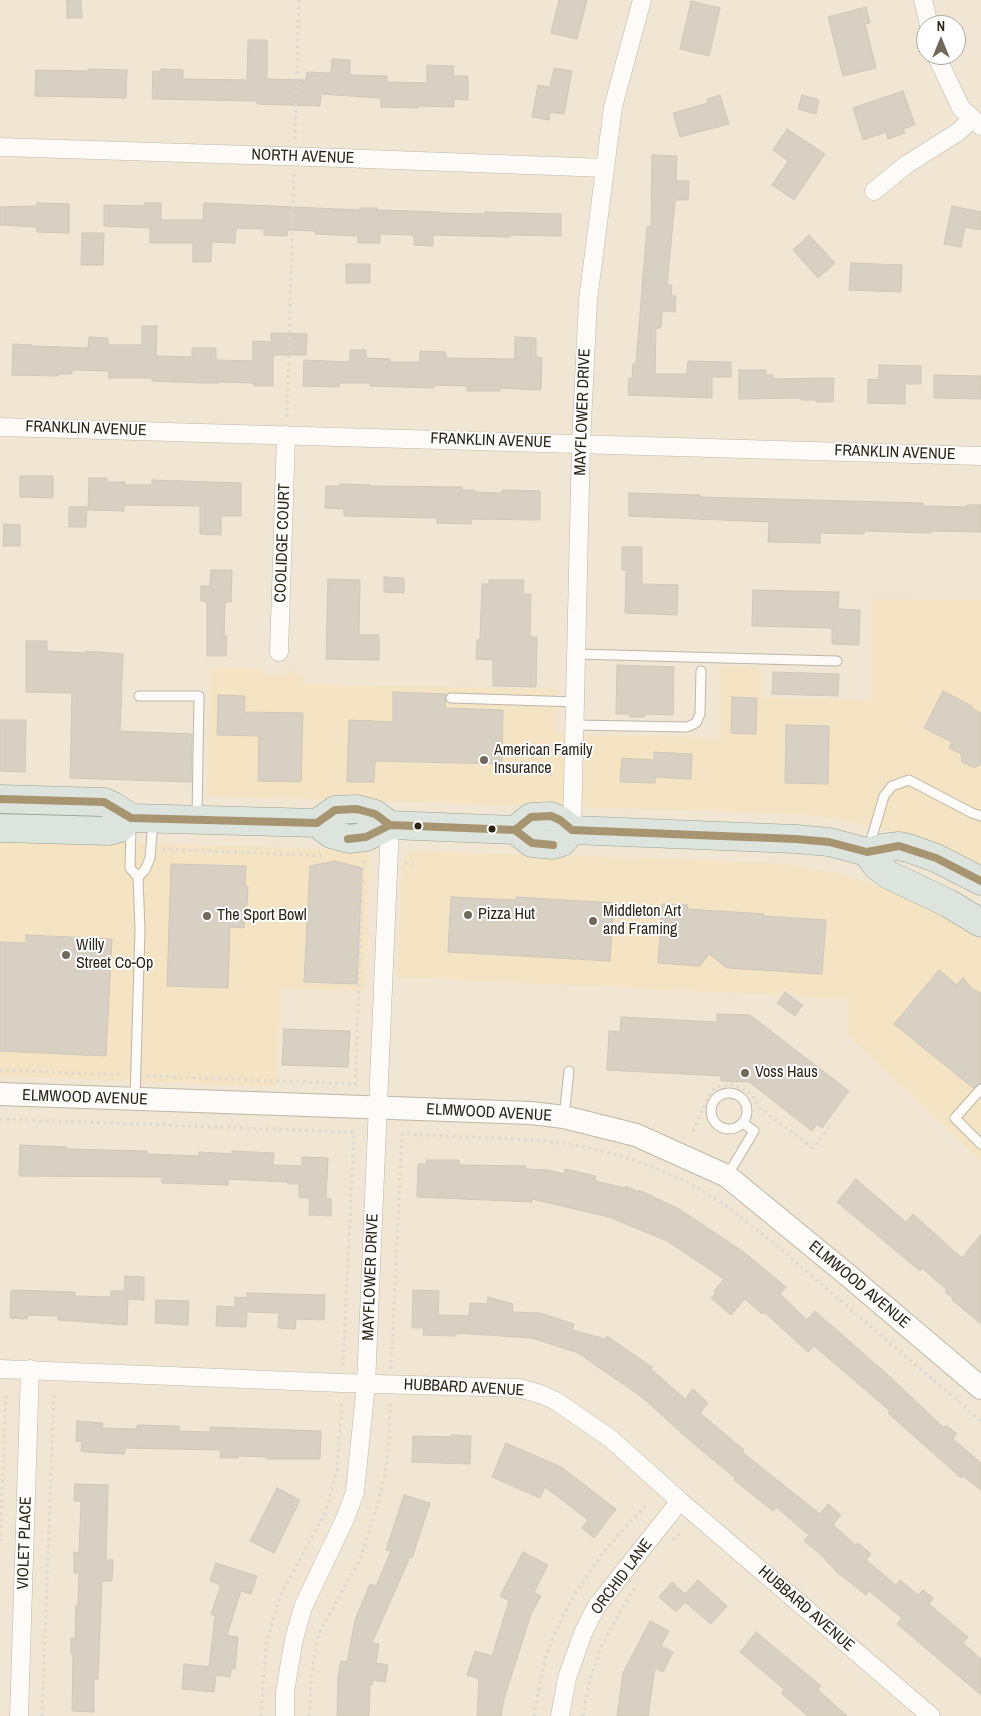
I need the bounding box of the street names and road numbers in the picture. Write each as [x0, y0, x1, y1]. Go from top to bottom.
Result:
street label: NORTH AVENUE [251, 146, 355, 168]
street label: MAYFLOWER DRIVE [571, 348, 595, 476]
street label: FRANKLIN AVENUE [25, 417, 147, 441]
street label: FRANKLIN AVENUE [430, 429, 552, 453]
street label: FRANKLIN AVENUE [834, 441, 956, 465]
street label: COOLIDGE COURT [271, 483, 295, 603]
street label: ELMWOOD AVENUE [22, 1086, 148, 1110]
street label: ELMWOOD AVENUE [426, 1100, 552, 1126]
street label: MAYFLOWER DRIVE [359, 1213, 383, 1341]
street label: ELMWOOD AVENUE [805, 1237, 913, 1333]
street label: HUBBARD AVENUE [403, 1375, 525, 1401]
street label: VIOLET PLACE [14, 1496, 36, 1590]
street label: ORCHID LANE [587, 1535, 657, 1619]
street label: HUBBARD AVENUE [754, 1562, 858, 1656]

